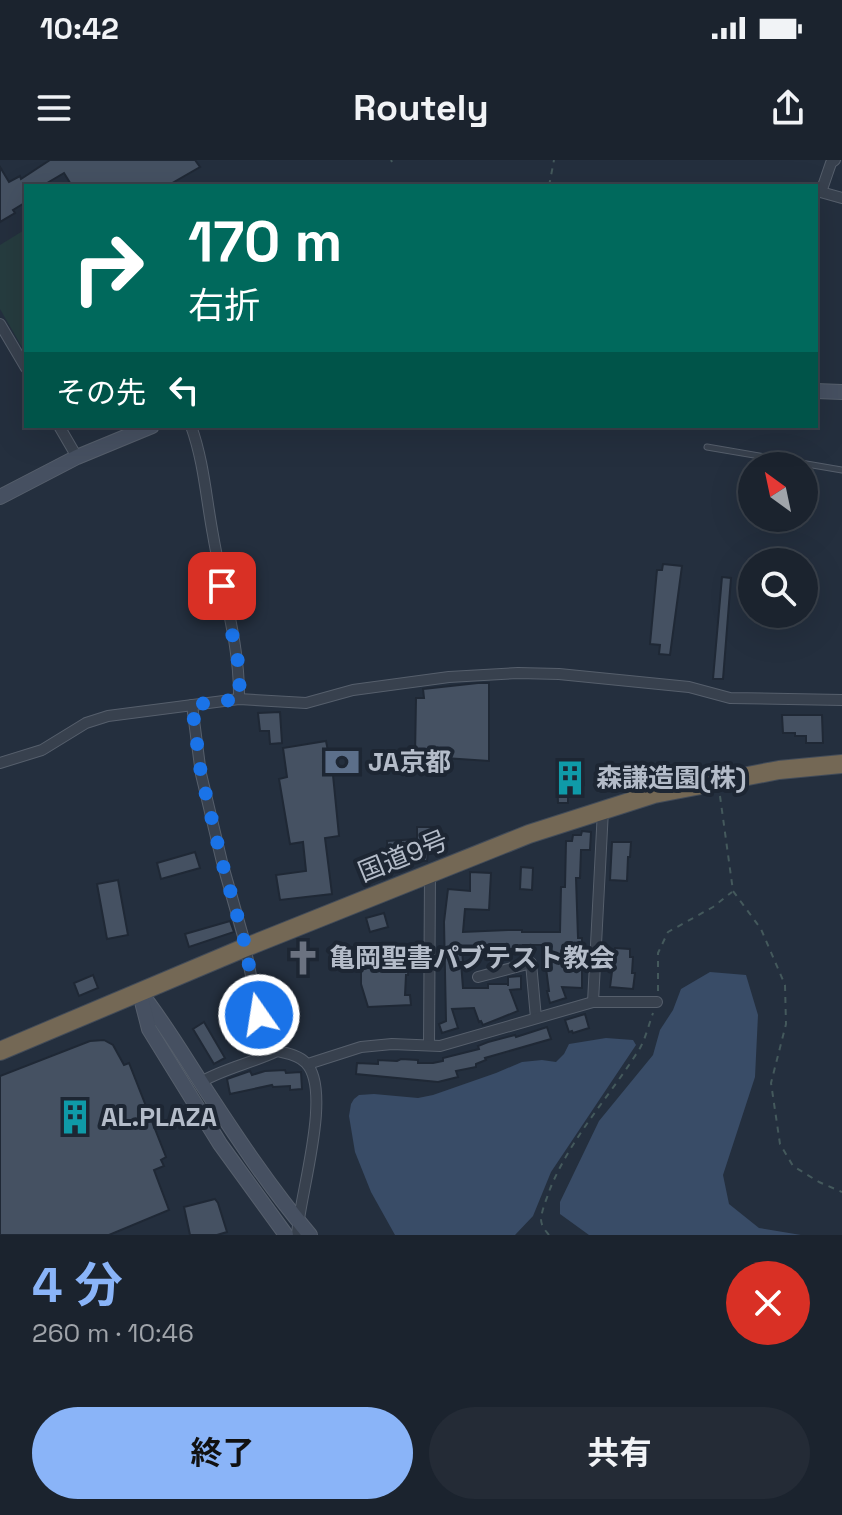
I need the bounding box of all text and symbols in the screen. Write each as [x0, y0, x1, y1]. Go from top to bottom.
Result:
text: 10:42 [40, 9, 119, 48]
text: Routely [353, 85, 489, 131]
icon: menu [32, 86, 76, 130]
icon: share [766, 86, 810, 130]
text: 170 m [188, 206, 342, 277]
icon: right [56, 216, 160, 320]
text: 右折 [188, 283, 260, 329]
icon: left [162, 368, 206, 412]
text: その先 [56, 373, 146, 412]
north arrow [738, 452, 818, 532]
map controls [738, 452, 818, 628]
button: search [738, 548, 818, 628]
pin [188, 552, 256, 620]
icon: arrive [200, 564, 244, 608]
bank icon: JA京都 [323, 743, 361, 781]
place label: JA京都 [368, 745, 451, 779]
building icon: 森謙造園(株) [551, 759, 589, 797]
place label: 森謙造園(株) [596, 761, 747, 795]
street label: 国道9号 [353, 823, 453, 889]
church icon: 亀岡聖書パブテスト教会 [284, 939, 322, 977]
place label: 亀岡聖書パブテスト教会 [329, 941, 615, 975]
position arrow [217, 973, 301, 1057]
building icon: AL.PLAZA [56, 1098, 94, 1136]
place label: AL.PLAZA [101, 1100, 218, 1134]
text: 4 分 [32, 1255, 123, 1316]
button: close [726, 1261, 810, 1345]
text: 260 m · 10:46 [32, 1316, 194, 1350]
button: 終了 [32, 1407, 413, 1499]
button: 共有 [429, 1407, 810, 1499]

